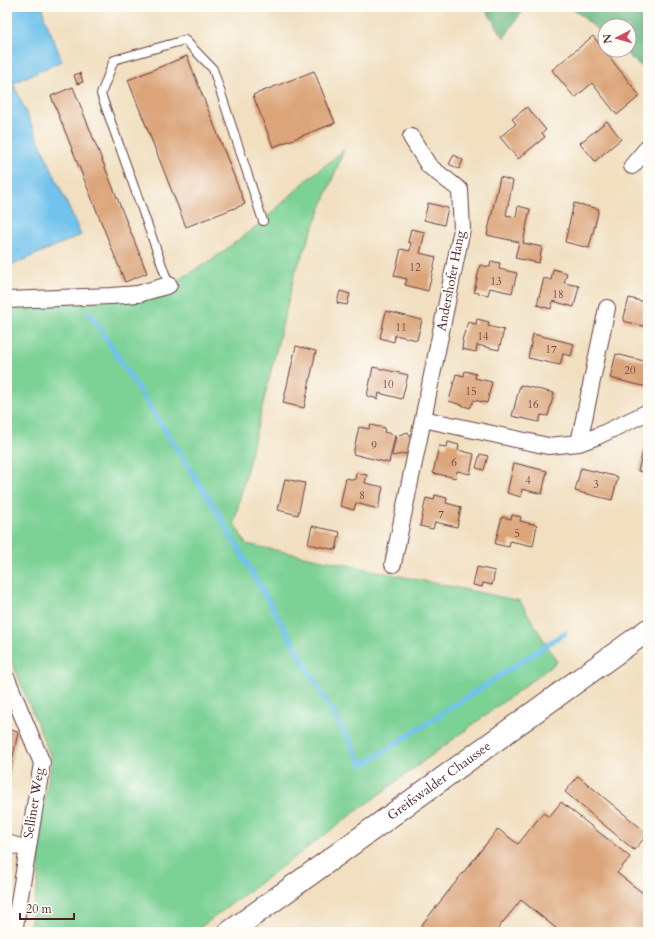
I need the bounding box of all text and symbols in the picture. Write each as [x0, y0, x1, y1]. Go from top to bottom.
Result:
north arrow [597, 18, 637, 58]
text: N [600, 33, 616, 45]
street label: Andershofer Hang [432, 229, 470, 333]
house number: 12 [409, 260, 421, 275]
house number: 13 [490, 274, 502, 289]
house number: 18 [552, 287, 564, 302]
house number: 11 [395, 320, 407, 335]
house number: 14 [477, 329, 489, 344]
house number: 17 [545, 342, 557, 357]
house number: 20 [624, 363, 636, 378]
house number: 10 [382, 377, 394, 392]
house number: 15 [465, 384, 477, 399]
house number: 16 [527, 397, 539, 412]
house number: 9 [371, 438, 377, 453]
house number: 6 [451, 455, 457, 470]
house number: 4 [525, 473, 531, 488]
house number: 3 [593, 477, 599, 492]
house number: 8 [359, 488, 365, 503]
house number: 7 [438, 507, 444, 522]
house number: 5 [514, 526, 520, 541]
street label: Greifswalder Chaussee [384, 737, 495, 824]
street label: Selliner Weg [19, 765, 49, 840]
scale bar [20, 895, 74, 921]
text: 20 m [26, 901, 53, 917]

